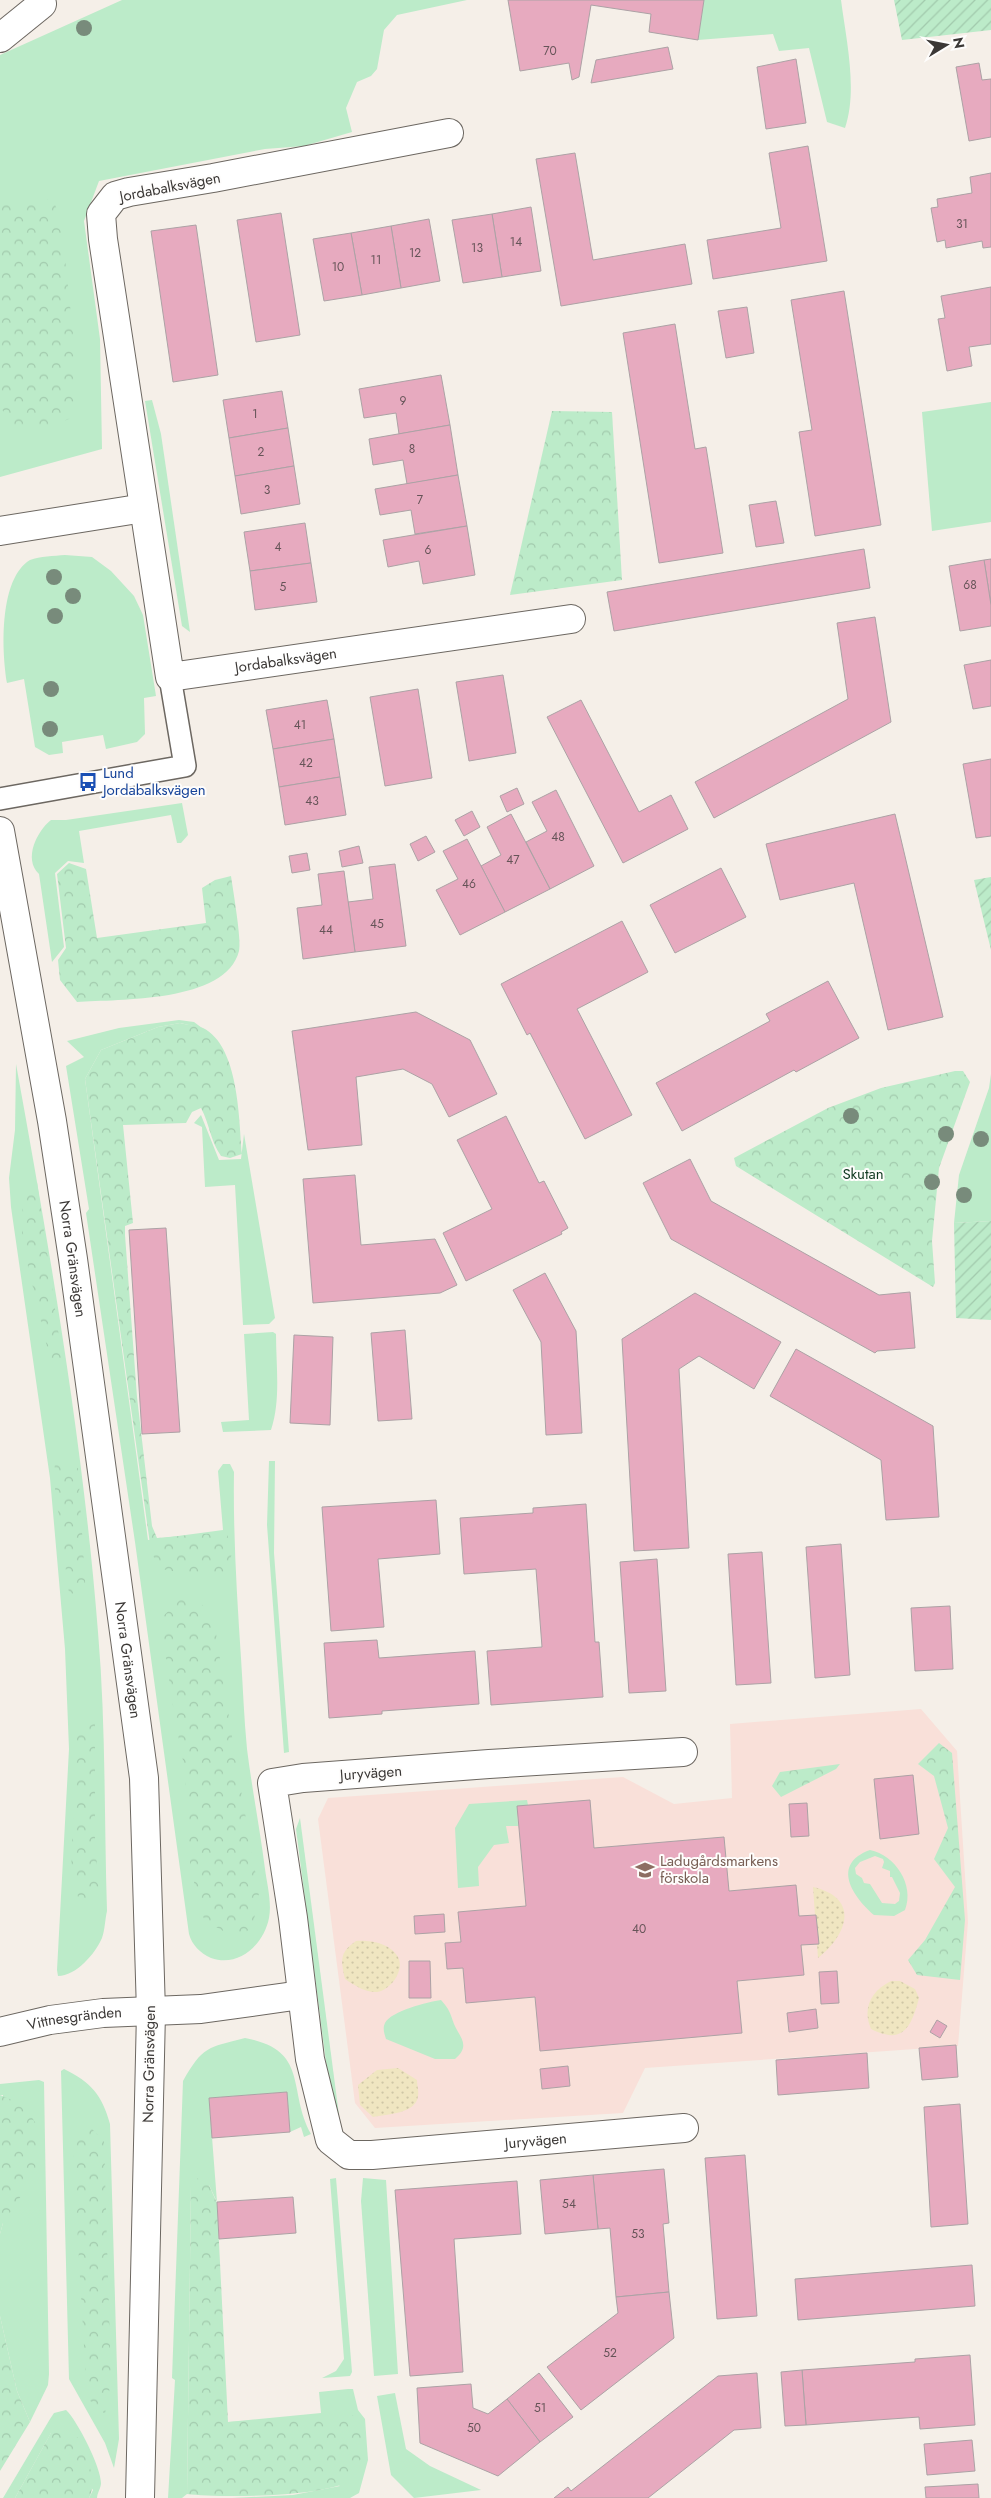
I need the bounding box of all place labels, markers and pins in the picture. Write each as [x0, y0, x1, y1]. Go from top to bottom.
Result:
place label: Lund Jordabalksvägen [101, 762, 206, 801]
bus stop icon: Lund Jordabalksvägen [77, 771, 99, 793]
place label: Ladugårdsmarkens förskola [660, 1850, 778, 1889]
school or university icon: Ladugårdsmarkens förskola [634, 1859, 656, 1881]

